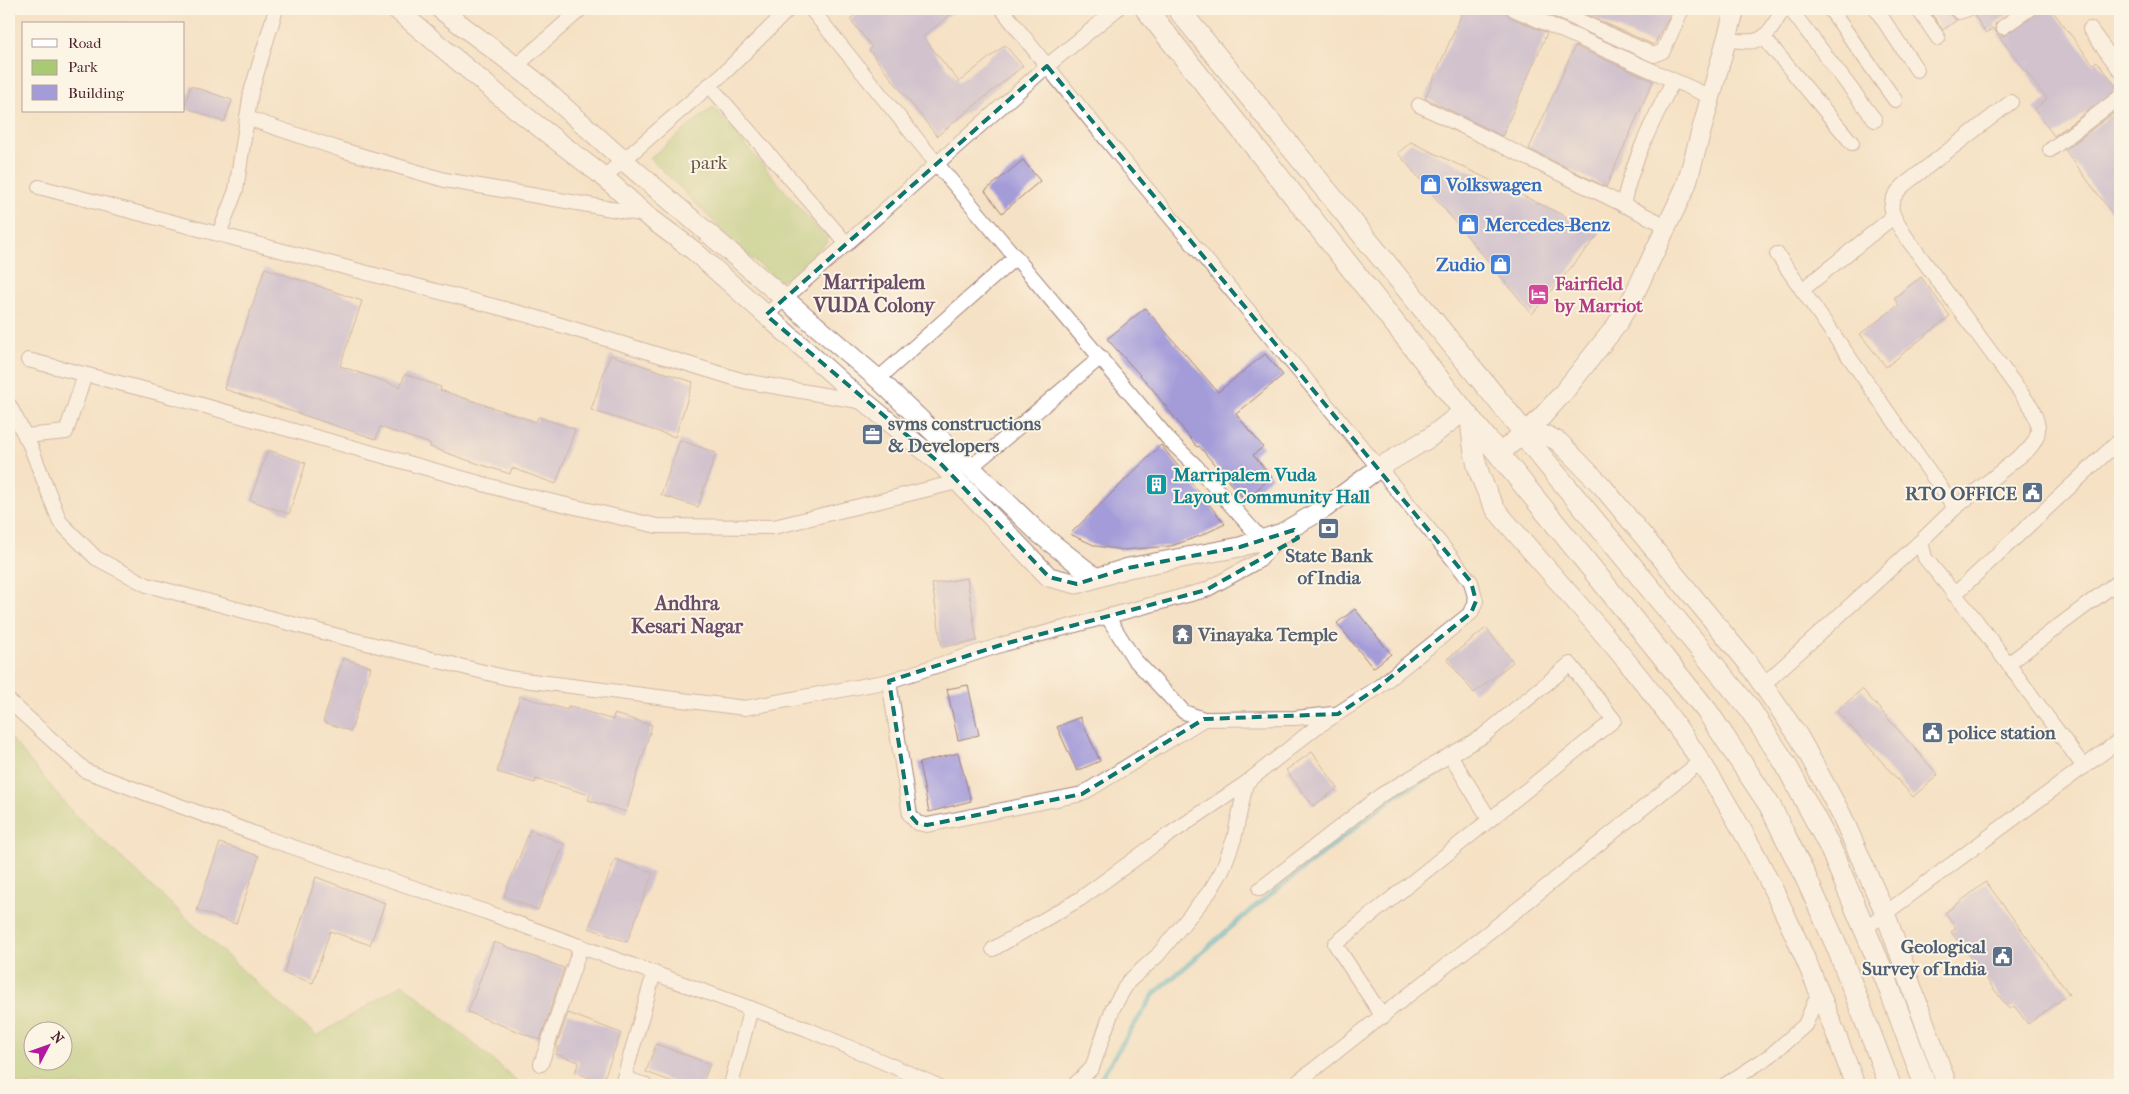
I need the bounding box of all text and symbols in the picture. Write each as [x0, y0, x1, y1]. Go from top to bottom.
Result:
legend [22, 22, 185, 112]
text: Road [68, 34, 102, 52]
text: Park [68, 58, 98, 76]
text: Building [68, 84, 125, 102]
park label: park [690, 152, 728, 174]
shop icon: Volkswagen [1418, 172, 1442, 196]
place label: Volkswagen [1445, 174, 1543, 196]
shop icon: Mercedes-Benz [1457, 212, 1481, 236]
place label: Mercedes-Benz [1484, 214, 1611, 236]
shop icon: Zudio [1489, 252, 1513, 276]
place label: Zudio [1436, 254, 1485, 276]
district label: Marripalem VUDA Colony [812, 271, 936, 317]
place label: Fairfield by Marriot [1554, 273, 1643, 317]
hotel icon: Fairfield by Marriot [1527, 282, 1551, 306]
place label: svms constructions & Developers [888, 413, 1041, 457]
office icon: svms constructions & Developers [860, 422, 884, 446]
place label: Marripalem Vuda Layout Community Hall [1172, 464, 1371, 508]
building icon: Marripalem Vuda Layout Community Hall [1145, 473, 1169, 497]
public building icon: RTO OFFICE [2021, 481, 2045, 505]
place label: RTO OFFICE [1905, 483, 2017, 505]
bank icon: State Bank of India [1317, 517, 1341, 541]
place label: State Bank of India [1285, 545, 1374, 589]
district label: Andhra Kesari Nagar [631, 592, 743, 638]
temple icon: Vinayaka Temple [1170, 622, 1194, 646]
place label: Vinayaka Temple [1197, 624, 1338, 646]
public building icon: police station [1920, 720, 1944, 744]
place label: police station [1947, 722, 2057, 744]
place label: Geological Survey of India [1862, 936, 1987, 980]
public building icon: Geological Survey of India [1990, 945, 2014, 969]
north arrow [22, 1022, 72, 1072]
text: N [48, 1028, 68, 1048]

